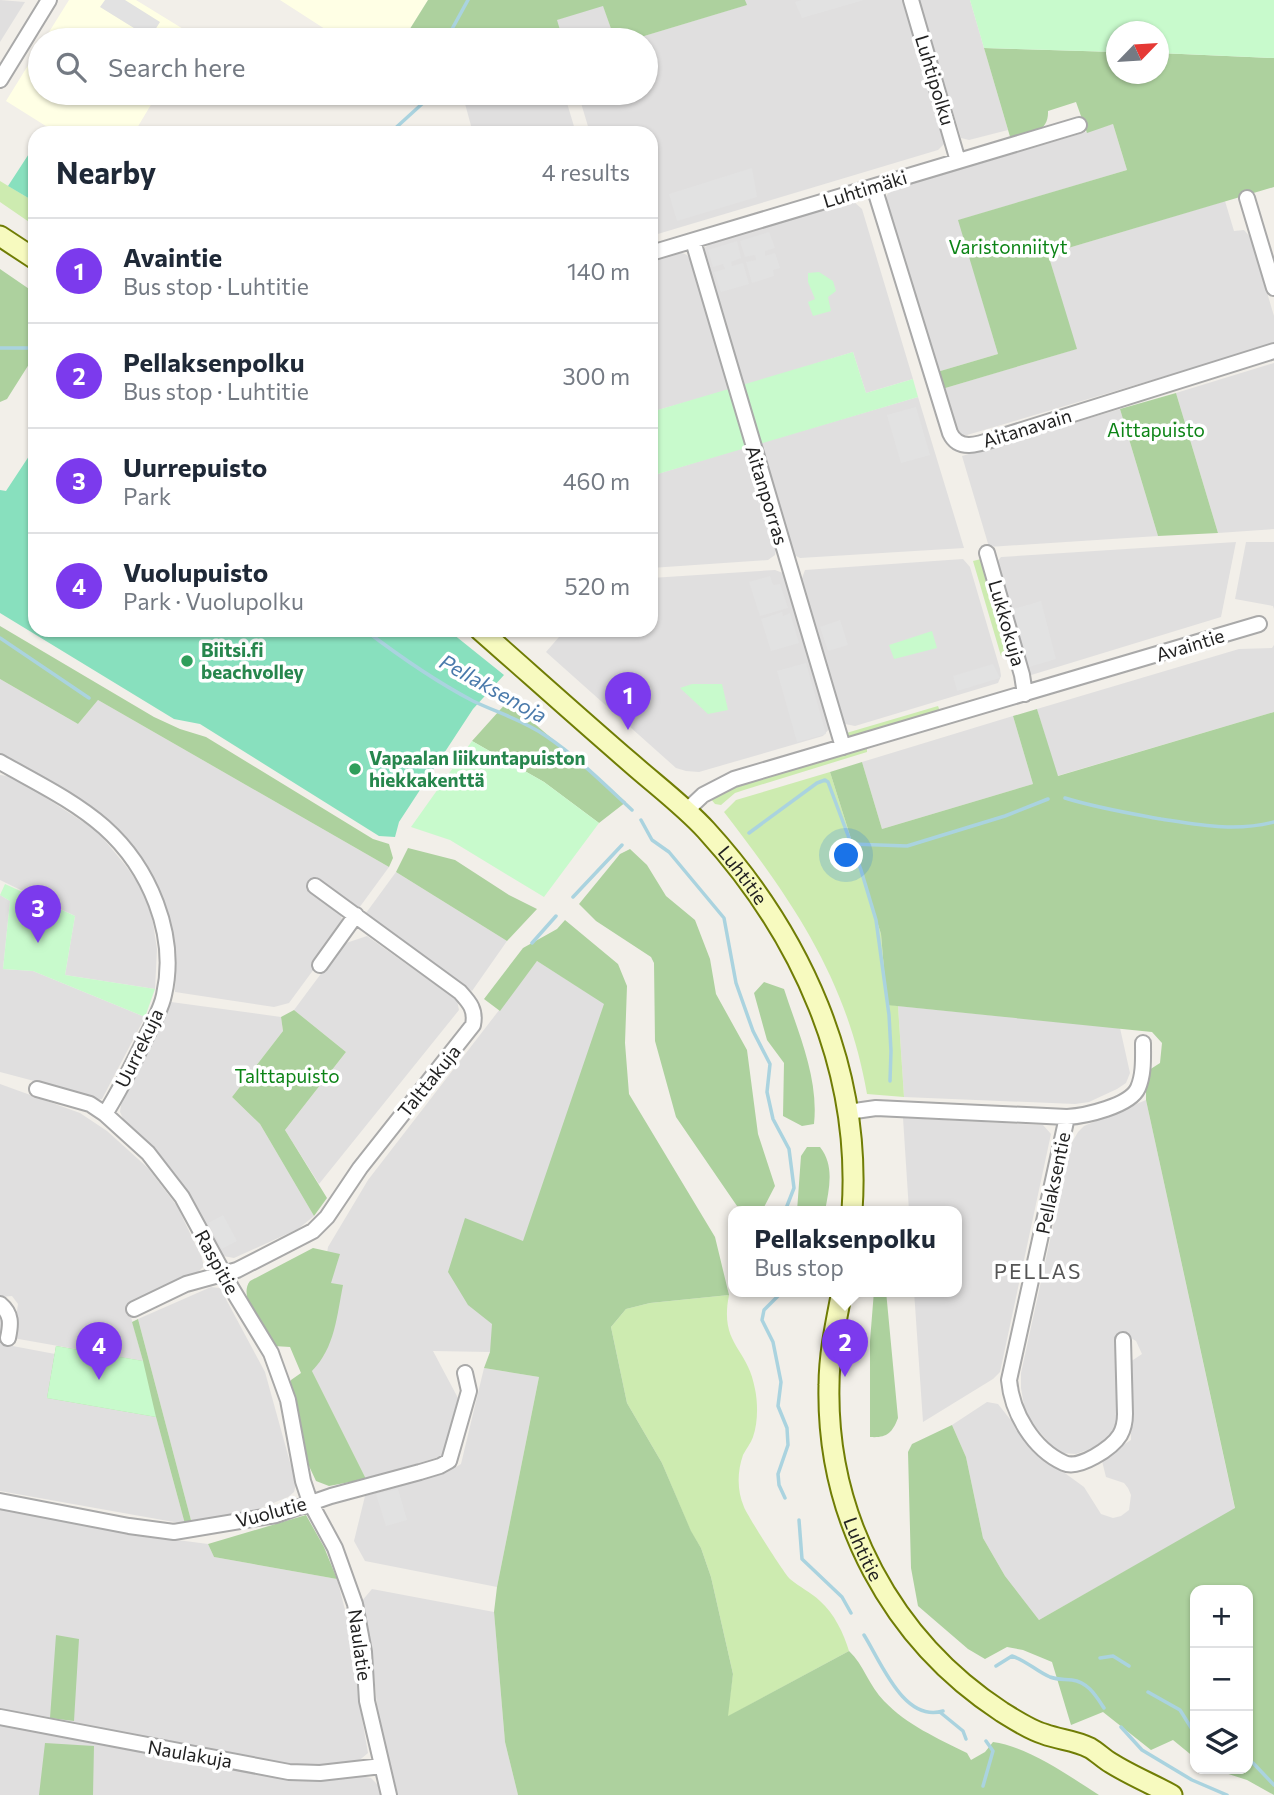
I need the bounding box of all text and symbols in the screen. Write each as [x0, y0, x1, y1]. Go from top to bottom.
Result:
north arrow [1106, 21, 1169, 84]
search box [28, 28, 658, 105]
street label: Luhtipolku [911, 32, 960, 128]
icon: search [52, 48, 90, 86]
text: Search here [108, 51, 246, 82]
text: Nearby [56, 153, 156, 190]
text: 4 results [542, 158, 630, 186]
street label: Luhtimäki [820, 165, 910, 212]
park label: Varistonniityt [948, 235, 1068, 258]
text: Avaintie [123, 241, 222, 272]
text: 1 [74, 257, 84, 285]
text: 140 m [567, 257, 630, 285]
text: Bus stop · Luhtitie [123, 272, 309, 300]
text: Pellaksenpolku [123, 346, 305, 377]
text: 2 [72, 362, 86, 390]
text: 300 m [562, 362, 630, 390]
text: Bus stop · Luhtitie [123, 377, 309, 405]
street label: Aitanavain [980, 403, 1074, 452]
park label: Aittapuisto [1107, 418, 1205, 441]
street label: Aitanporras [741, 442, 794, 547]
text: Uurrepuisto [123, 451, 267, 482]
text: 3 [72, 467, 86, 495]
text: 460 m [563, 467, 630, 495]
text: Park [123, 482, 171, 510]
text: Vuolupuisto [123, 556, 268, 587]
text: 4 [72, 572, 86, 600]
text: 520 m [565, 572, 630, 600]
street label: Lukkokuja [984, 577, 1031, 669]
text: Park · Vuolupolku [123, 587, 304, 615]
street label: Avaintie [1153, 623, 1227, 666]
place label: Biitsi.fi beachvolley [201, 638, 305, 683]
water label: Pellaksenoja [436, 648, 552, 727]
marker: Biitsi.fi beachvolley [179, 653, 195, 669]
pin: 1 [605, 672, 651, 730]
place label: Vapaalan liikuntapuiston hiekkakenttä [369, 746, 585, 791]
marker: Vapaalan liikuntapuiston hiekkakenttä [347, 761, 363, 777]
your location [829, 838, 863, 872]
street label: Luhtitie [714, 841, 773, 908]
pin: 3 [15, 885, 61, 943]
street label: Uurrekuja [110, 1005, 168, 1091]
street label: Talttakuja [392, 1040, 465, 1122]
park label: Talttapuisto [234, 1064, 340, 1087]
street label: Pellaksentie [1030, 1130, 1075, 1236]
popup [728, 1206, 962, 1297]
text: Pellaksenpolku [754, 1222, 936, 1253]
street label: Raspitie [190, 1226, 244, 1298]
text: Bus stop [754, 1253, 844, 1281]
district label: PELLAS [994, 1258, 1082, 1283]
pin: 2 [822, 1319, 868, 1377]
pin: 4 [76, 1322, 122, 1380]
street label: Vuolutie [233, 1491, 309, 1532]
street label: Luhtitie [839, 1514, 888, 1585]
map controls [1190, 1585, 1253, 1774]
button: + [1190, 1585, 1253, 1648]
street label: Naulatie [344, 1608, 377, 1682]
button: − [1190, 1648, 1253, 1711]
button: layers [1190, 1711, 1253, 1774]
street label: Naulakuja [146, 1735, 234, 1772]

